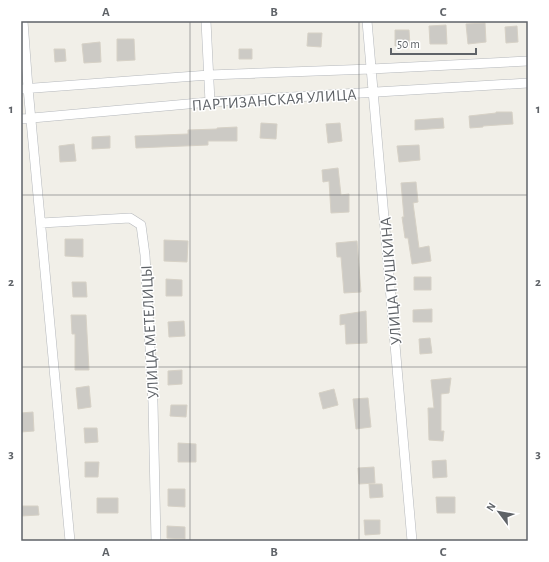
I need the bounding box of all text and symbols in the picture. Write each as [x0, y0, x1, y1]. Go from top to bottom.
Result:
text: A [102, 6, 110, 19]
text: B [270, 6, 278, 19]
text: C [440, 6, 447, 19]
scale bar [391, 30, 476, 56]
text: 50 m [397, 38, 420, 50]
street label: ПАРТИЗАНСКАЯ УЛИЦА [191, 86, 358, 114]
text: 1 [9, 103, 13, 116]
text: 1 [536, 103, 540, 116]
street label: УЛИЦА ПУШКИНА [377, 216, 405, 346]
street label: УЛИЦА МЕТЕЛИЦЫ [139, 265, 161, 399]
text: 2 [8, 276, 14, 289]
text: 2 [535, 276, 541, 289]
text: 3 [8, 448, 14, 461]
text: 3 [535, 448, 541, 461]
north arrow [479, 492, 519, 532]
text: N [484, 501, 498, 513]
text: A [102, 546, 110, 559]
text: B [270, 546, 278, 559]
text: C [440, 546, 447, 559]

